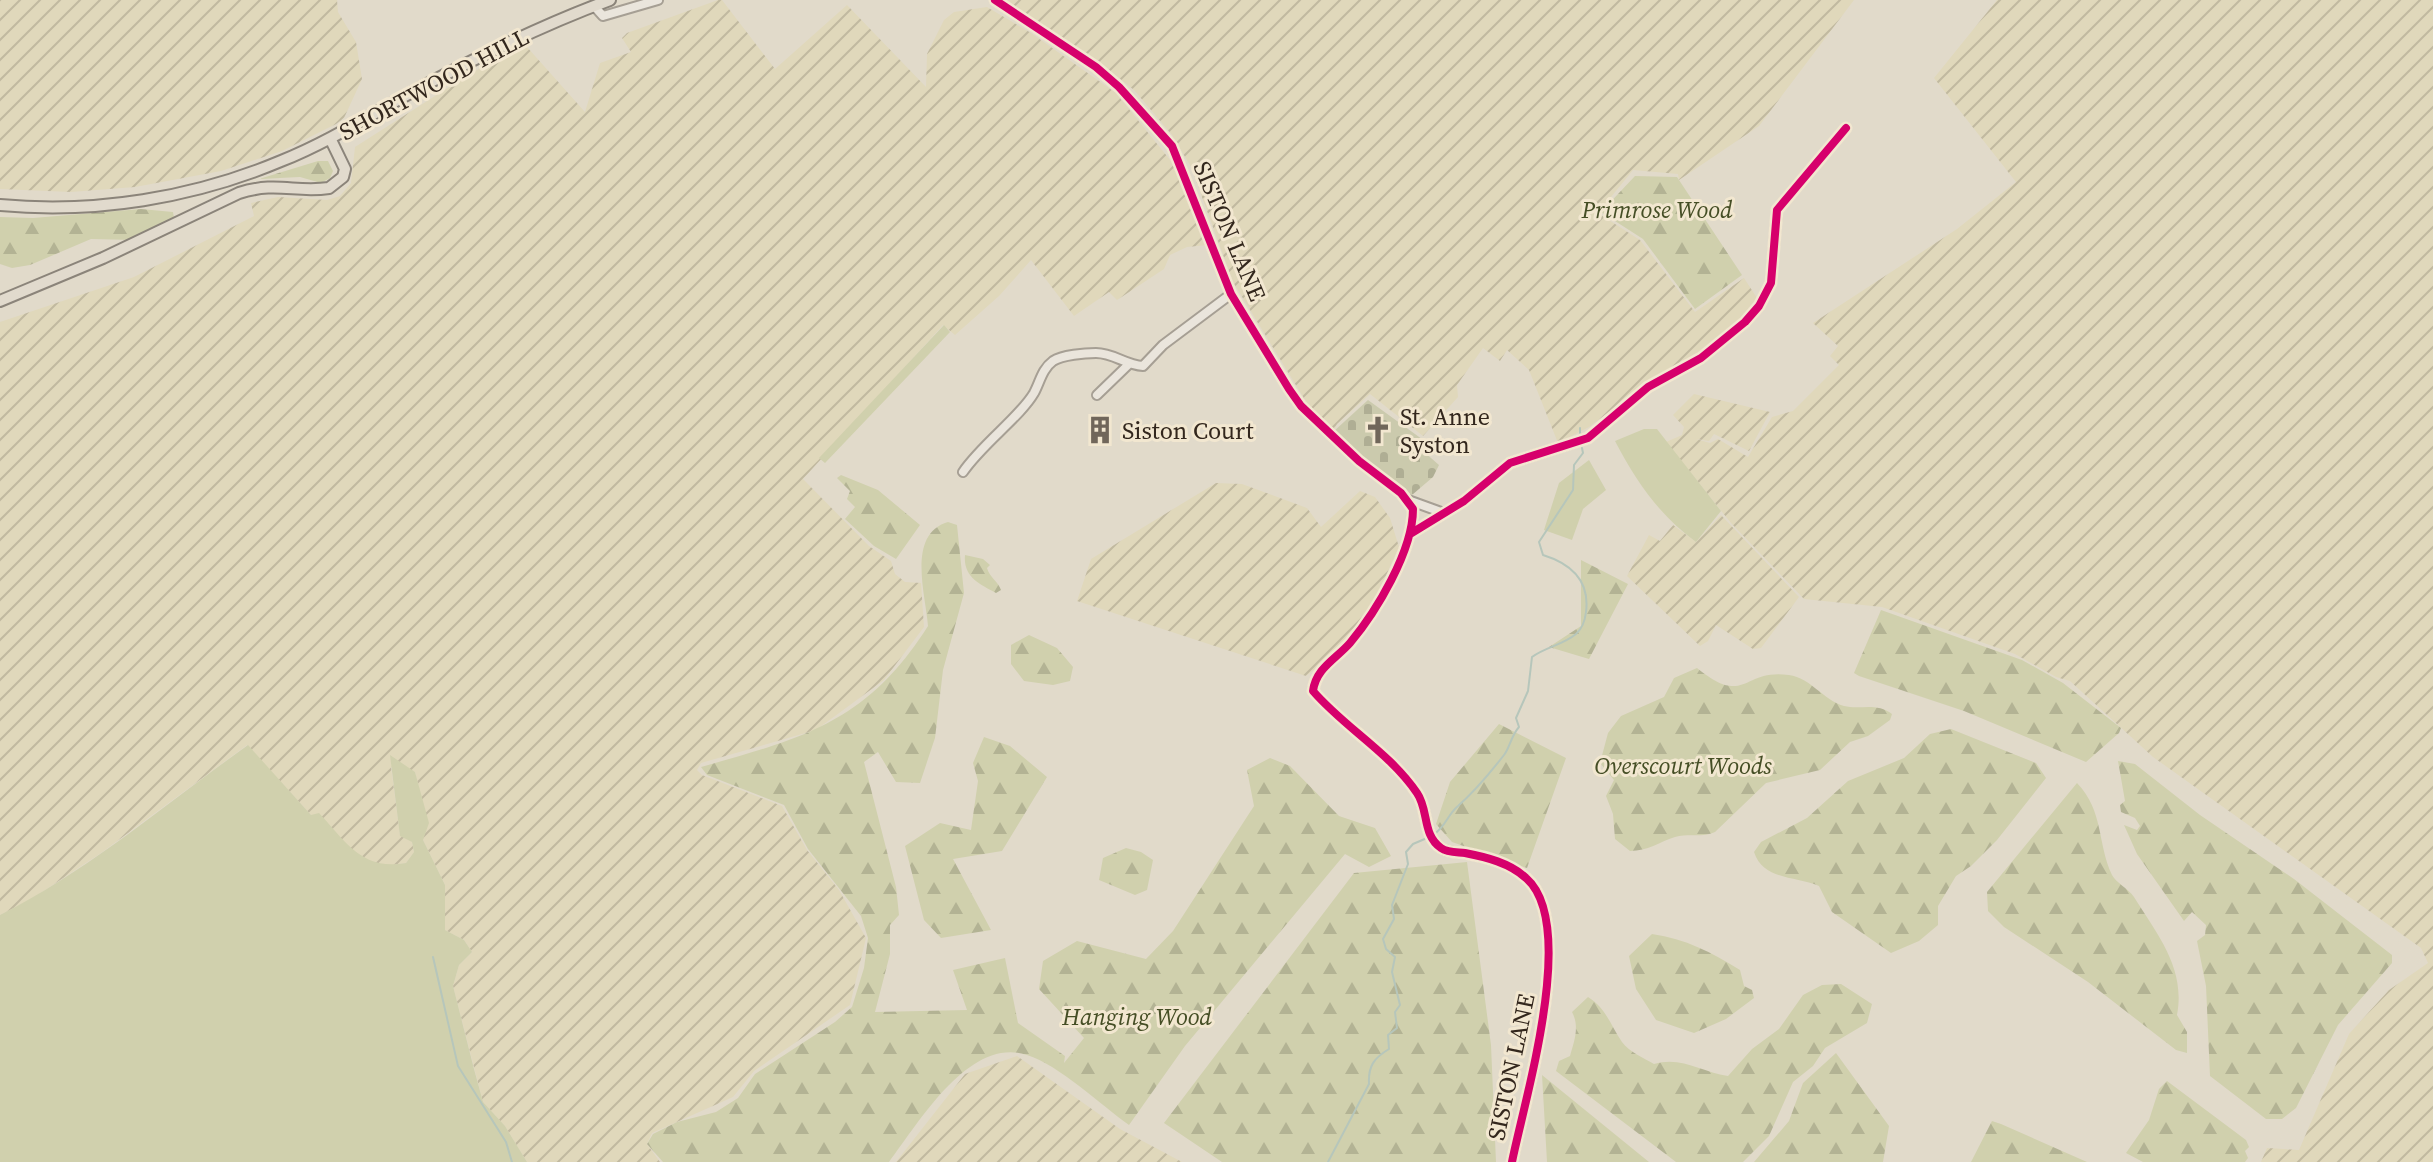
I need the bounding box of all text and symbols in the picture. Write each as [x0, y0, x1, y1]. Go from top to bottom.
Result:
street label: SHORTWOOD HILL [333, 20, 535, 148]
street label: SISTON LANE [1186, 156, 1274, 306]
park label: Primrose Wood [1580, 193, 1733, 226]
place label: St. Anne Syston [1400, 400, 1490, 461]
place label: Siston Court [1122, 414, 1254, 447]
building icon: Siston Court [1085, 415, 1115, 445]
church icon: St. Anne Syston [1363, 415, 1393, 445]
park label: Overscourt Woods [1594, 749, 1772, 782]
street label: SISTON LANE [1479, 991, 1543, 1143]
park label: Hanging Wood [1061, 1000, 1212, 1033]

